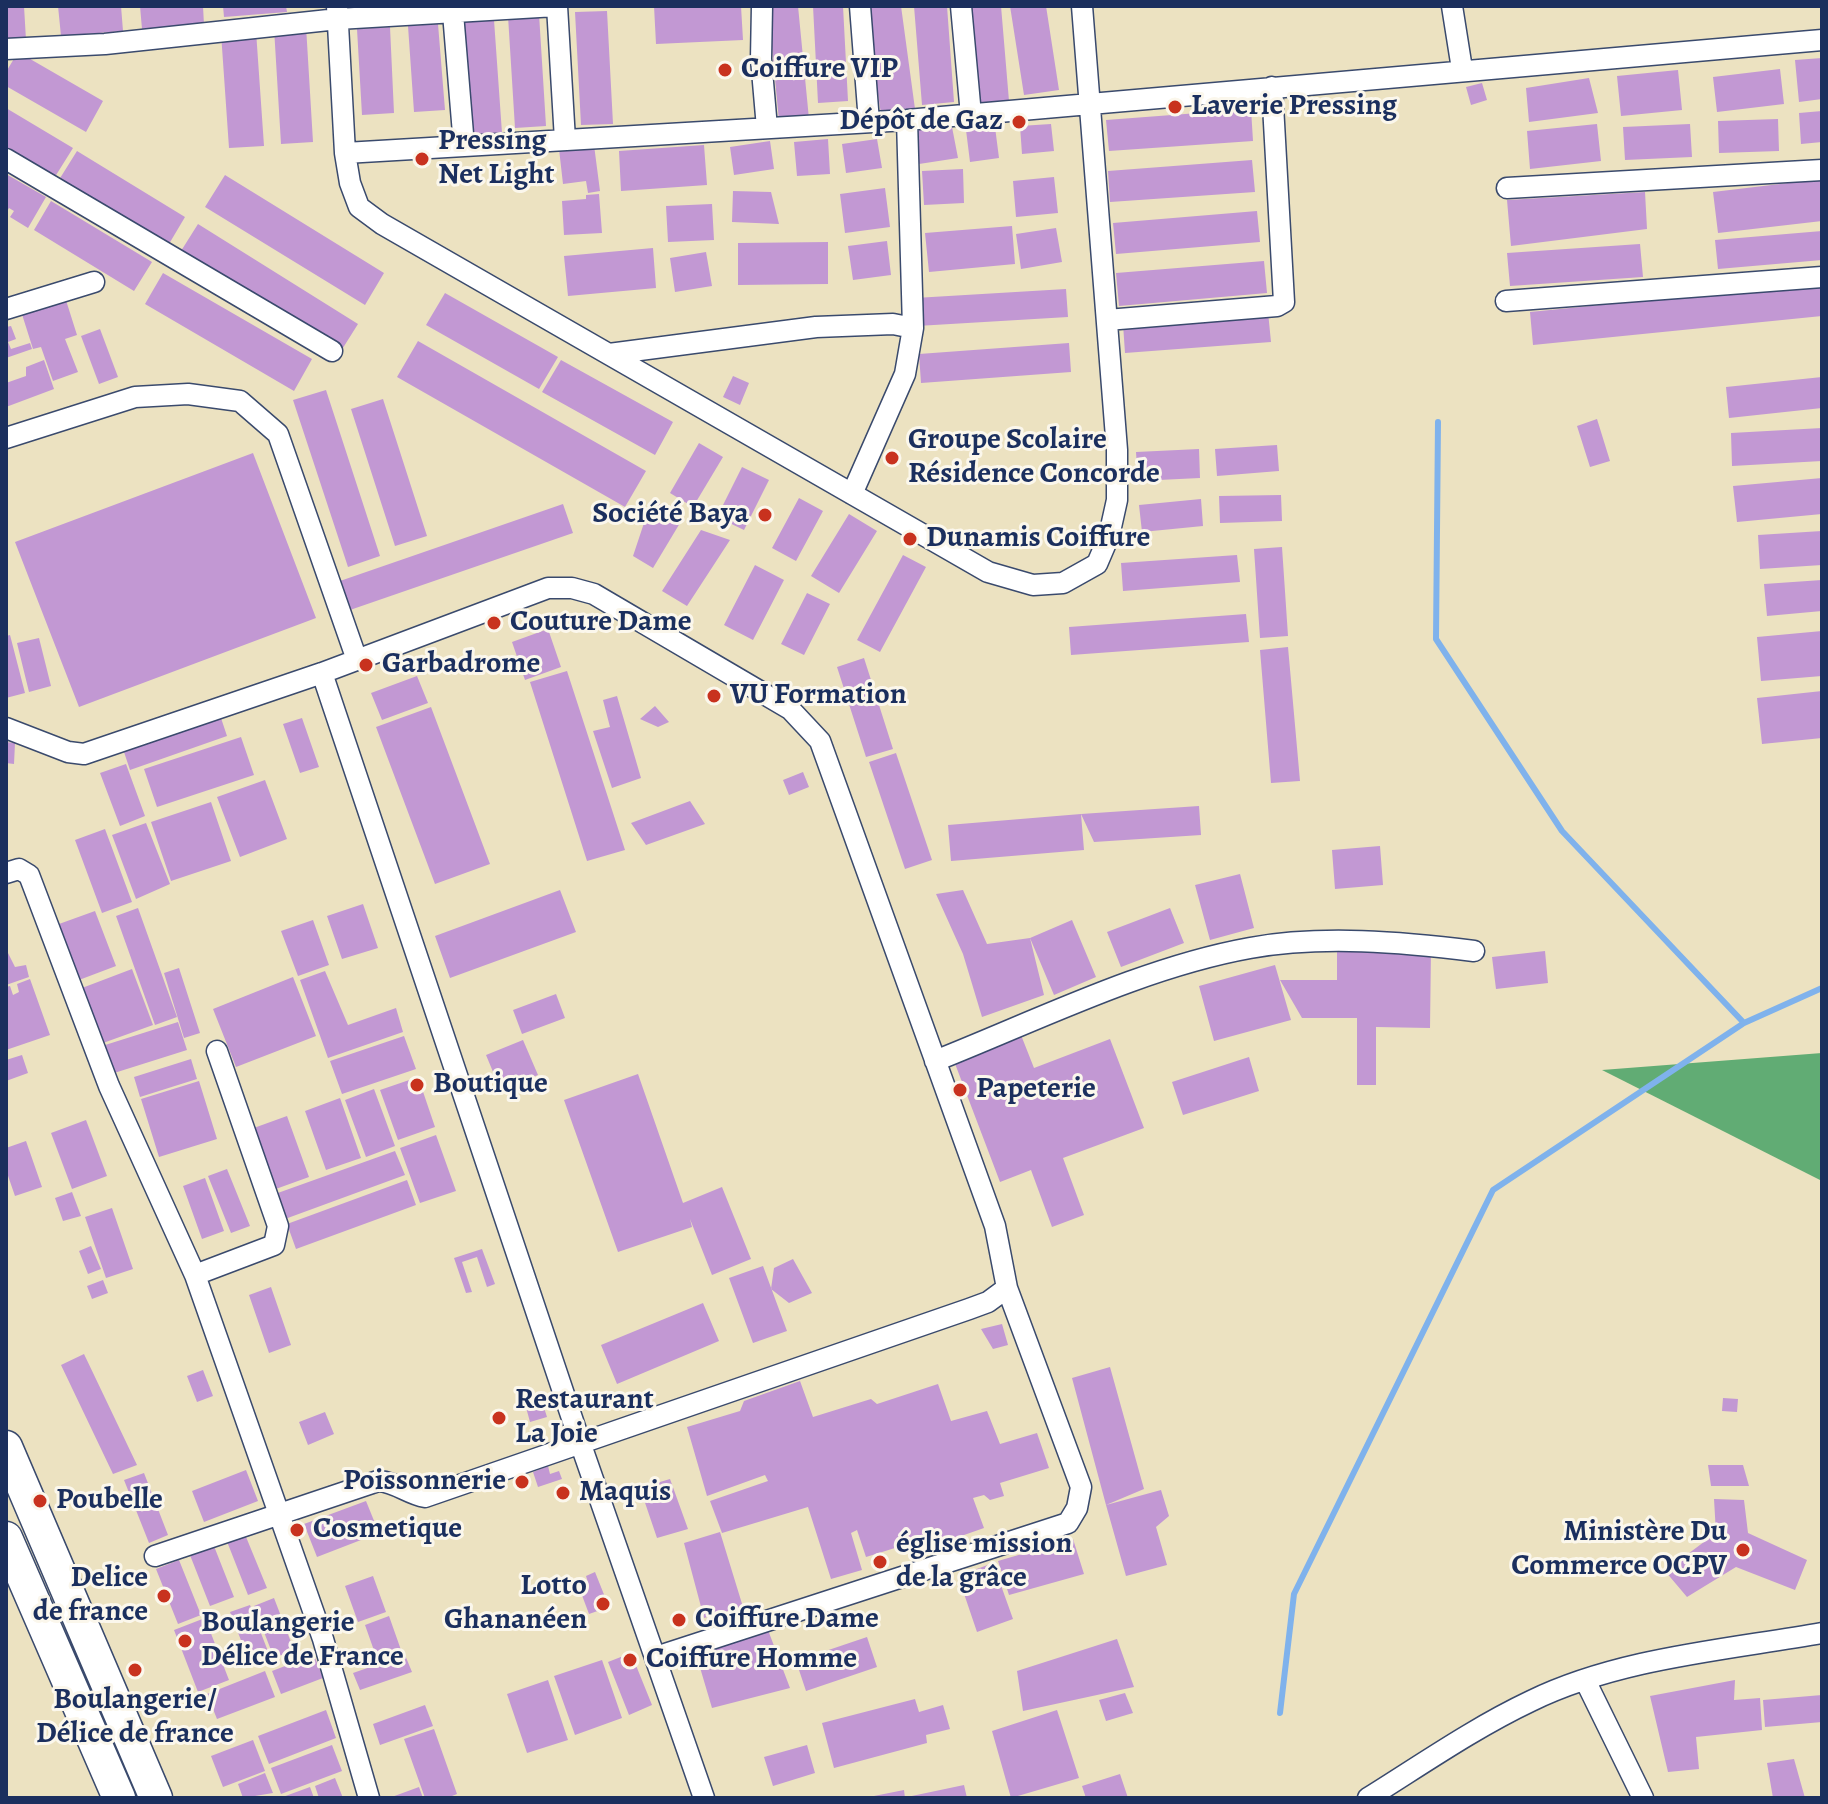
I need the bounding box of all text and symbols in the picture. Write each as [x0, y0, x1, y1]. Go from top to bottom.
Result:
place label: Coiffure VIP [741, 52, 898, 88]
marker: Coiffure VIP [716, 61, 734, 79]
place label: Laverie Pressing [1191, 89, 1397, 125]
marker: Laverie Pressing [1166, 98, 1184, 116]
place label: Dépôt de Gaz [839, 104, 1003, 140]
marker: Dépôt de Gaz [1010, 113, 1028, 131]
place label: Pressing Net Light [438, 124, 554, 194]
marker: Pressing Net Light [413, 150, 431, 168]
place label: Groupe Scolaire Résidence Concorde [908, 423, 1160, 494]
marker: Groupe Scolaire Résidence Concorde [883, 449, 901, 467]
place label: Société Baya [592, 497, 749, 533]
marker: Société Baya [756, 506, 774, 524]
place label: Dunamis Coiffure [926, 521, 1150, 557]
marker: Dunamis Coiffure [901, 530, 919, 548]
place label: Couture Dame [510, 605, 691, 641]
marker: Couture Dame [485, 614, 503, 632]
place label: Garbadrome [382, 647, 540, 683]
marker: Garbadrome [357, 656, 375, 674]
place label: VU Formation [730, 678, 907, 714]
marker: VU Formation [705, 687, 723, 705]
place label: Boutique [433, 1067, 548, 1103]
place label: Papeterie [976, 1072, 1096, 1108]
marker: Boutique [408, 1076, 426, 1094]
marker: Papeterie [951, 1081, 969, 1099]
place label: Restaurant La Joie [515, 1383, 654, 1454]
marker: Restaurant La Joie [490, 1409, 508, 1427]
place label: Poissonnerie [343, 1464, 506, 1500]
marker: Poissonnerie [513, 1473, 531, 1491]
place label: Maquis [579, 1475, 671, 1511]
place label: Poubelle [56, 1483, 163, 1519]
marker: Maquis [554, 1484, 572, 1502]
marker: Poubelle [31, 1492, 49, 1510]
place label: Cosmetique [313, 1512, 462, 1548]
place label: Ministère Du Commerce OCPV [1511, 1515, 1727, 1586]
marker: Cosmetique [288, 1521, 306, 1539]
place label: église mission de la grâce [896, 1527, 1072, 1598]
marker: Ministère Du Commerce OCPV [1734, 1541, 1752, 1559]
marker: église mission de la grâce [871, 1553, 889, 1571]
place label: Delice de france [33, 1561, 148, 1632]
place label: Lotto Ghananéen [444, 1569, 587, 1640]
marker: Delice de france [155, 1587, 173, 1605]
marker: Lotto Ghananéen [594, 1595, 612, 1613]
place label: Coiffure Dame [695, 1602, 879, 1638]
place label: Boulangerie Délice de France [201, 1606, 404, 1676]
marker: Coiffure Dame [670, 1611, 688, 1629]
marker: Boulangerie Délice de France [176, 1632, 194, 1650]
place label: Coiffure Homme [646, 1642, 857, 1678]
marker: Coiffure Homme [621, 1651, 639, 1669]
marker: Boulangerie/ Délice de france [126, 1661, 144, 1679]
place label: Boulangerie/ Délice de france [36, 1683, 234, 1754]

